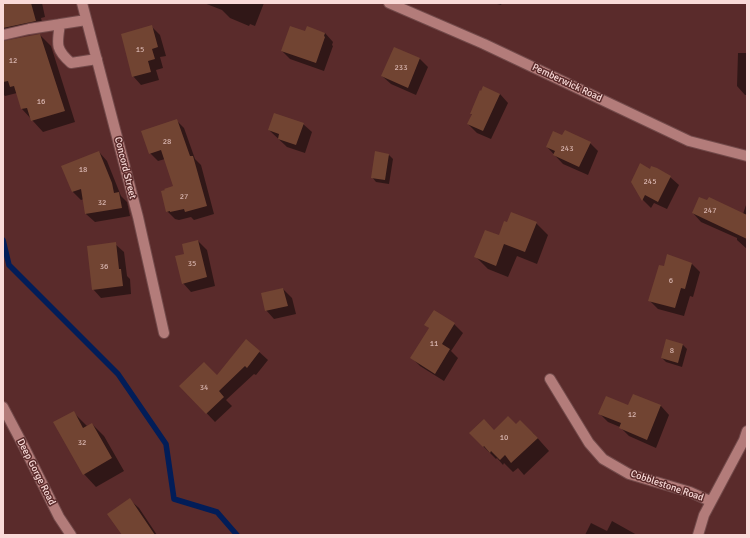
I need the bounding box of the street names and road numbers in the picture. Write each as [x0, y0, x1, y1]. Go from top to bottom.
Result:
street label: Pemberwick Road [530, 62, 604, 104]
street label: Concord Street [111, 136, 139, 200]
street label: Deep Gorge Road [14, 437, 58, 507]
street label: Cobblestone Road [629, 468, 705, 504]

